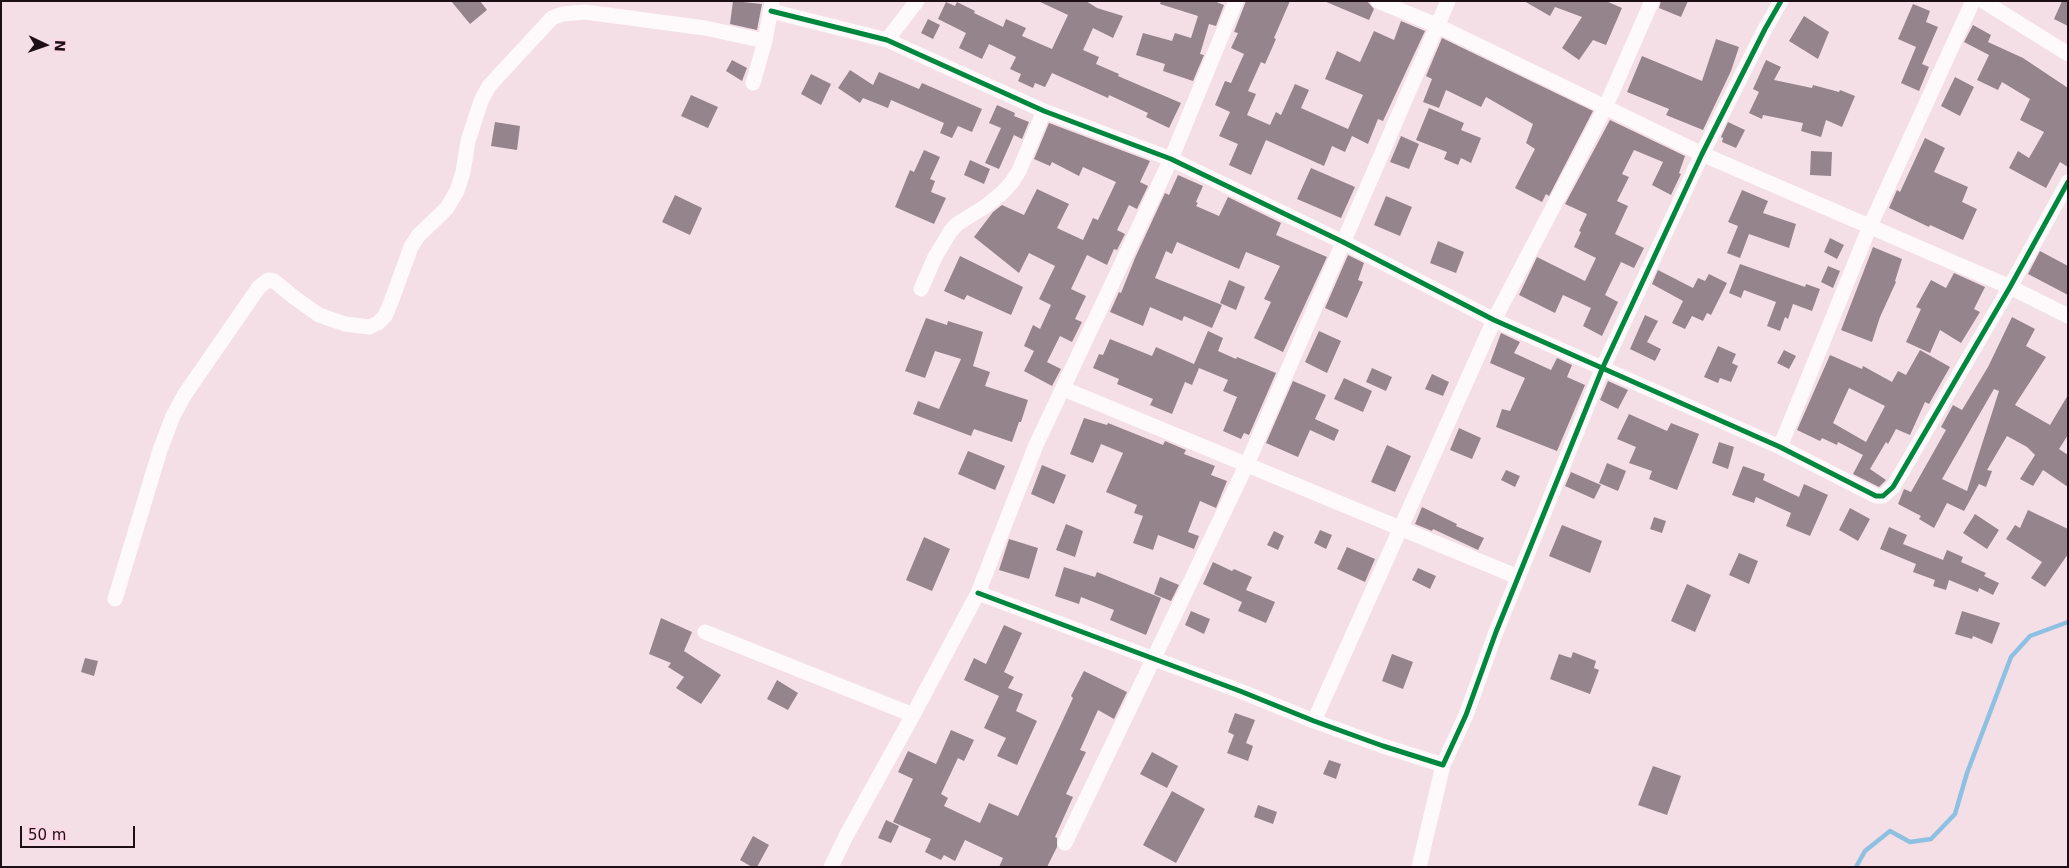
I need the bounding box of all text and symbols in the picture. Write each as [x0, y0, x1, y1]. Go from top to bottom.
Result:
north arrow [20, 20, 70, 70]
text: N [52, 40, 68, 52]
scale bar [22, 816, 138, 848]
text: 50 m [28, 826, 66, 844]

